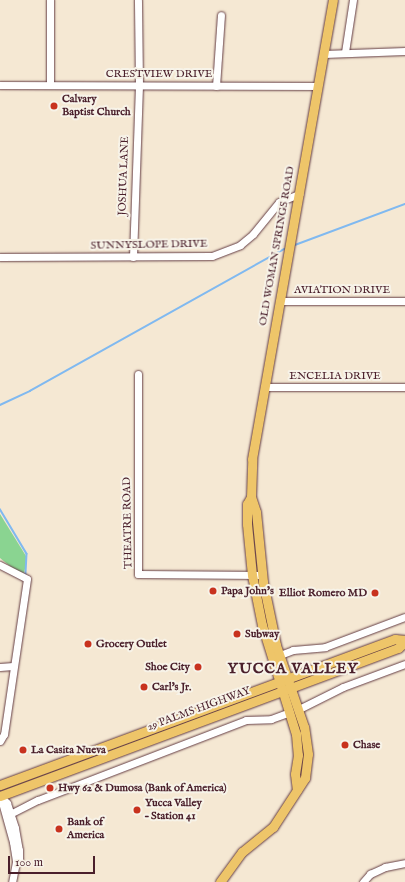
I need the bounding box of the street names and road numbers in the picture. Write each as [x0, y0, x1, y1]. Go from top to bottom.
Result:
street label: CRESTVIEW DRIVE [106, 67, 212, 81]
street label: JOSHUA LANE [116, 136, 132, 216]
street label: OLD WOMAN SPRINGS ROAD [256, 165, 298, 327]
street label: SUNNYSLOPE DRIVE [90, 237, 208, 253]
street label: AVIATION DRIVE [294, 283, 390, 297]
street label: ENCELIA DRIVE [289, 369, 381, 383]
street label: THEATRE ROAD [121, 477, 135, 569]
street label: 29 PALMS HIGHWAY [146, 684, 252, 734]

